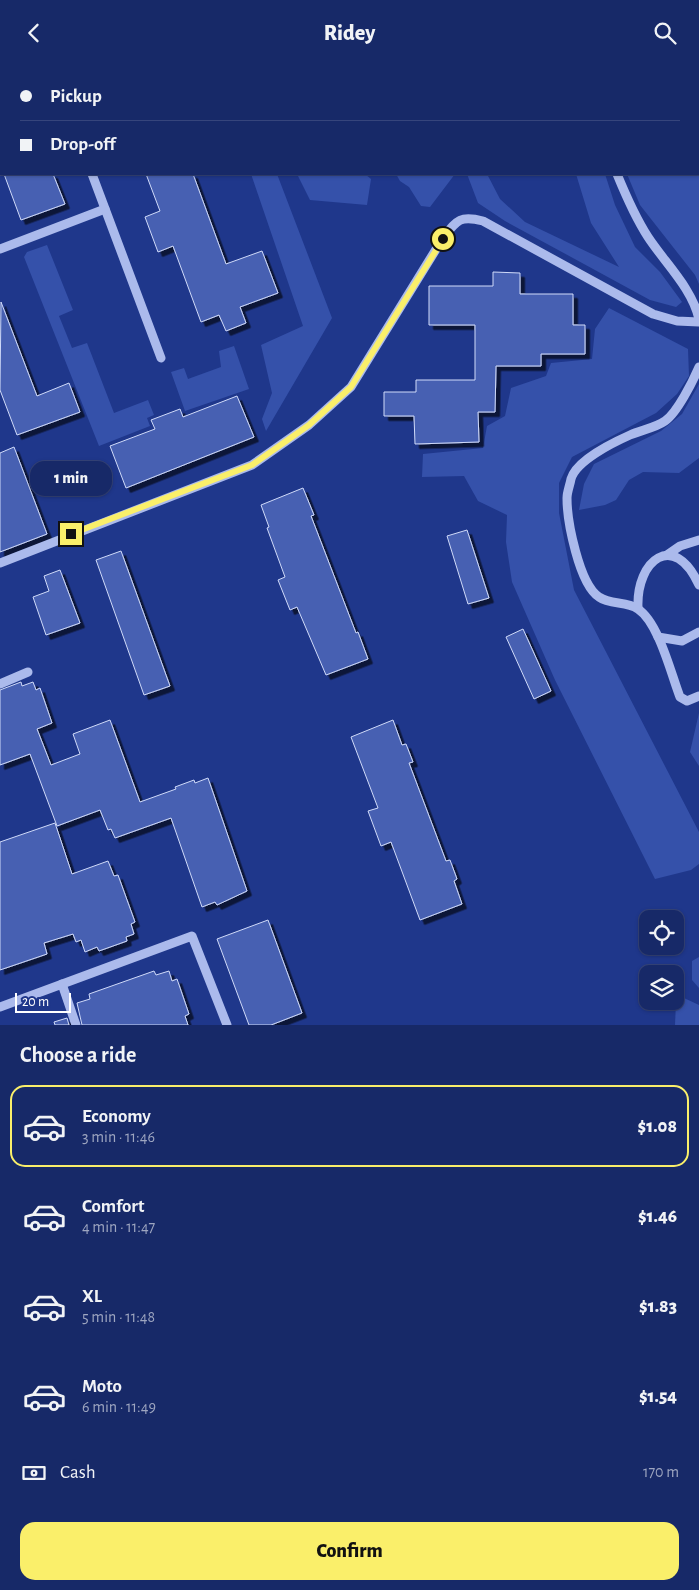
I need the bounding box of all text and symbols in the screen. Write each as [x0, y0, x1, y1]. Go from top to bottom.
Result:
icon: back [20, 19, 48, 47]
icon: search [651, 19, 679, 47]
text: Ridey [324, 22, 375, 44]
text: Pickup [50, 87, 102, 106]
text: Drop-off [50, 135, 115, 154]
route start [432, 228, 454, 250]
callout: 1 min [30, 461, 112, 497]
text: 1 min [54, 470, 88, 486]
route end [60, 523, 82, 545]
map controls [639, 910, 684, 1010]
button: locate [639, 910, 684, 955]
button: layers [639, 965, 684, 1010]
scale bar [15, 990, 71, 1013]
text: 20 m [22, 995, 49, 1009]
text: Choose a ride [20, 1044, 136, 1066]
icon: car [22, 1104, 67, 1149]
text: Economy [82, 1107, 151, 1126]
text: $1.08 [638, 1117, 677, 1136]
text: 3 min · 11:46 [82, 1129, 155, 1145]
icon: car [22, 1194, 67, 1239]
text: Comfort [82, 1197, 144, 1216]
text: $1.46 [638, 1207, 677, 1226]
text: 4 min · 11:47 [82, 1219, 155, 1235]
icon: car [22, 1284, 67, 1329]
text: XL [82, 1287, 102, 1306]
text: $1.83 [639, 1297, 677, 1316]
text: 5 min · 11:48 [82, 1309, 155, 1325]
icon: car [22, 1374, 67, 1419]
text: Moto [82, 1377, 122, 1396]
text: $1.54 [639, 1387, 677, 1406]
text: 6 min · 11:49 [82, 1399, 156, 1415]
icon: cash [20, 1459, 48, 1487]
text: Cash [60, 1463, 96, 1482]
text: 170 m [643, 1464, 679, 1480]
button: Confirm [20, 1522, 679, 1580]

